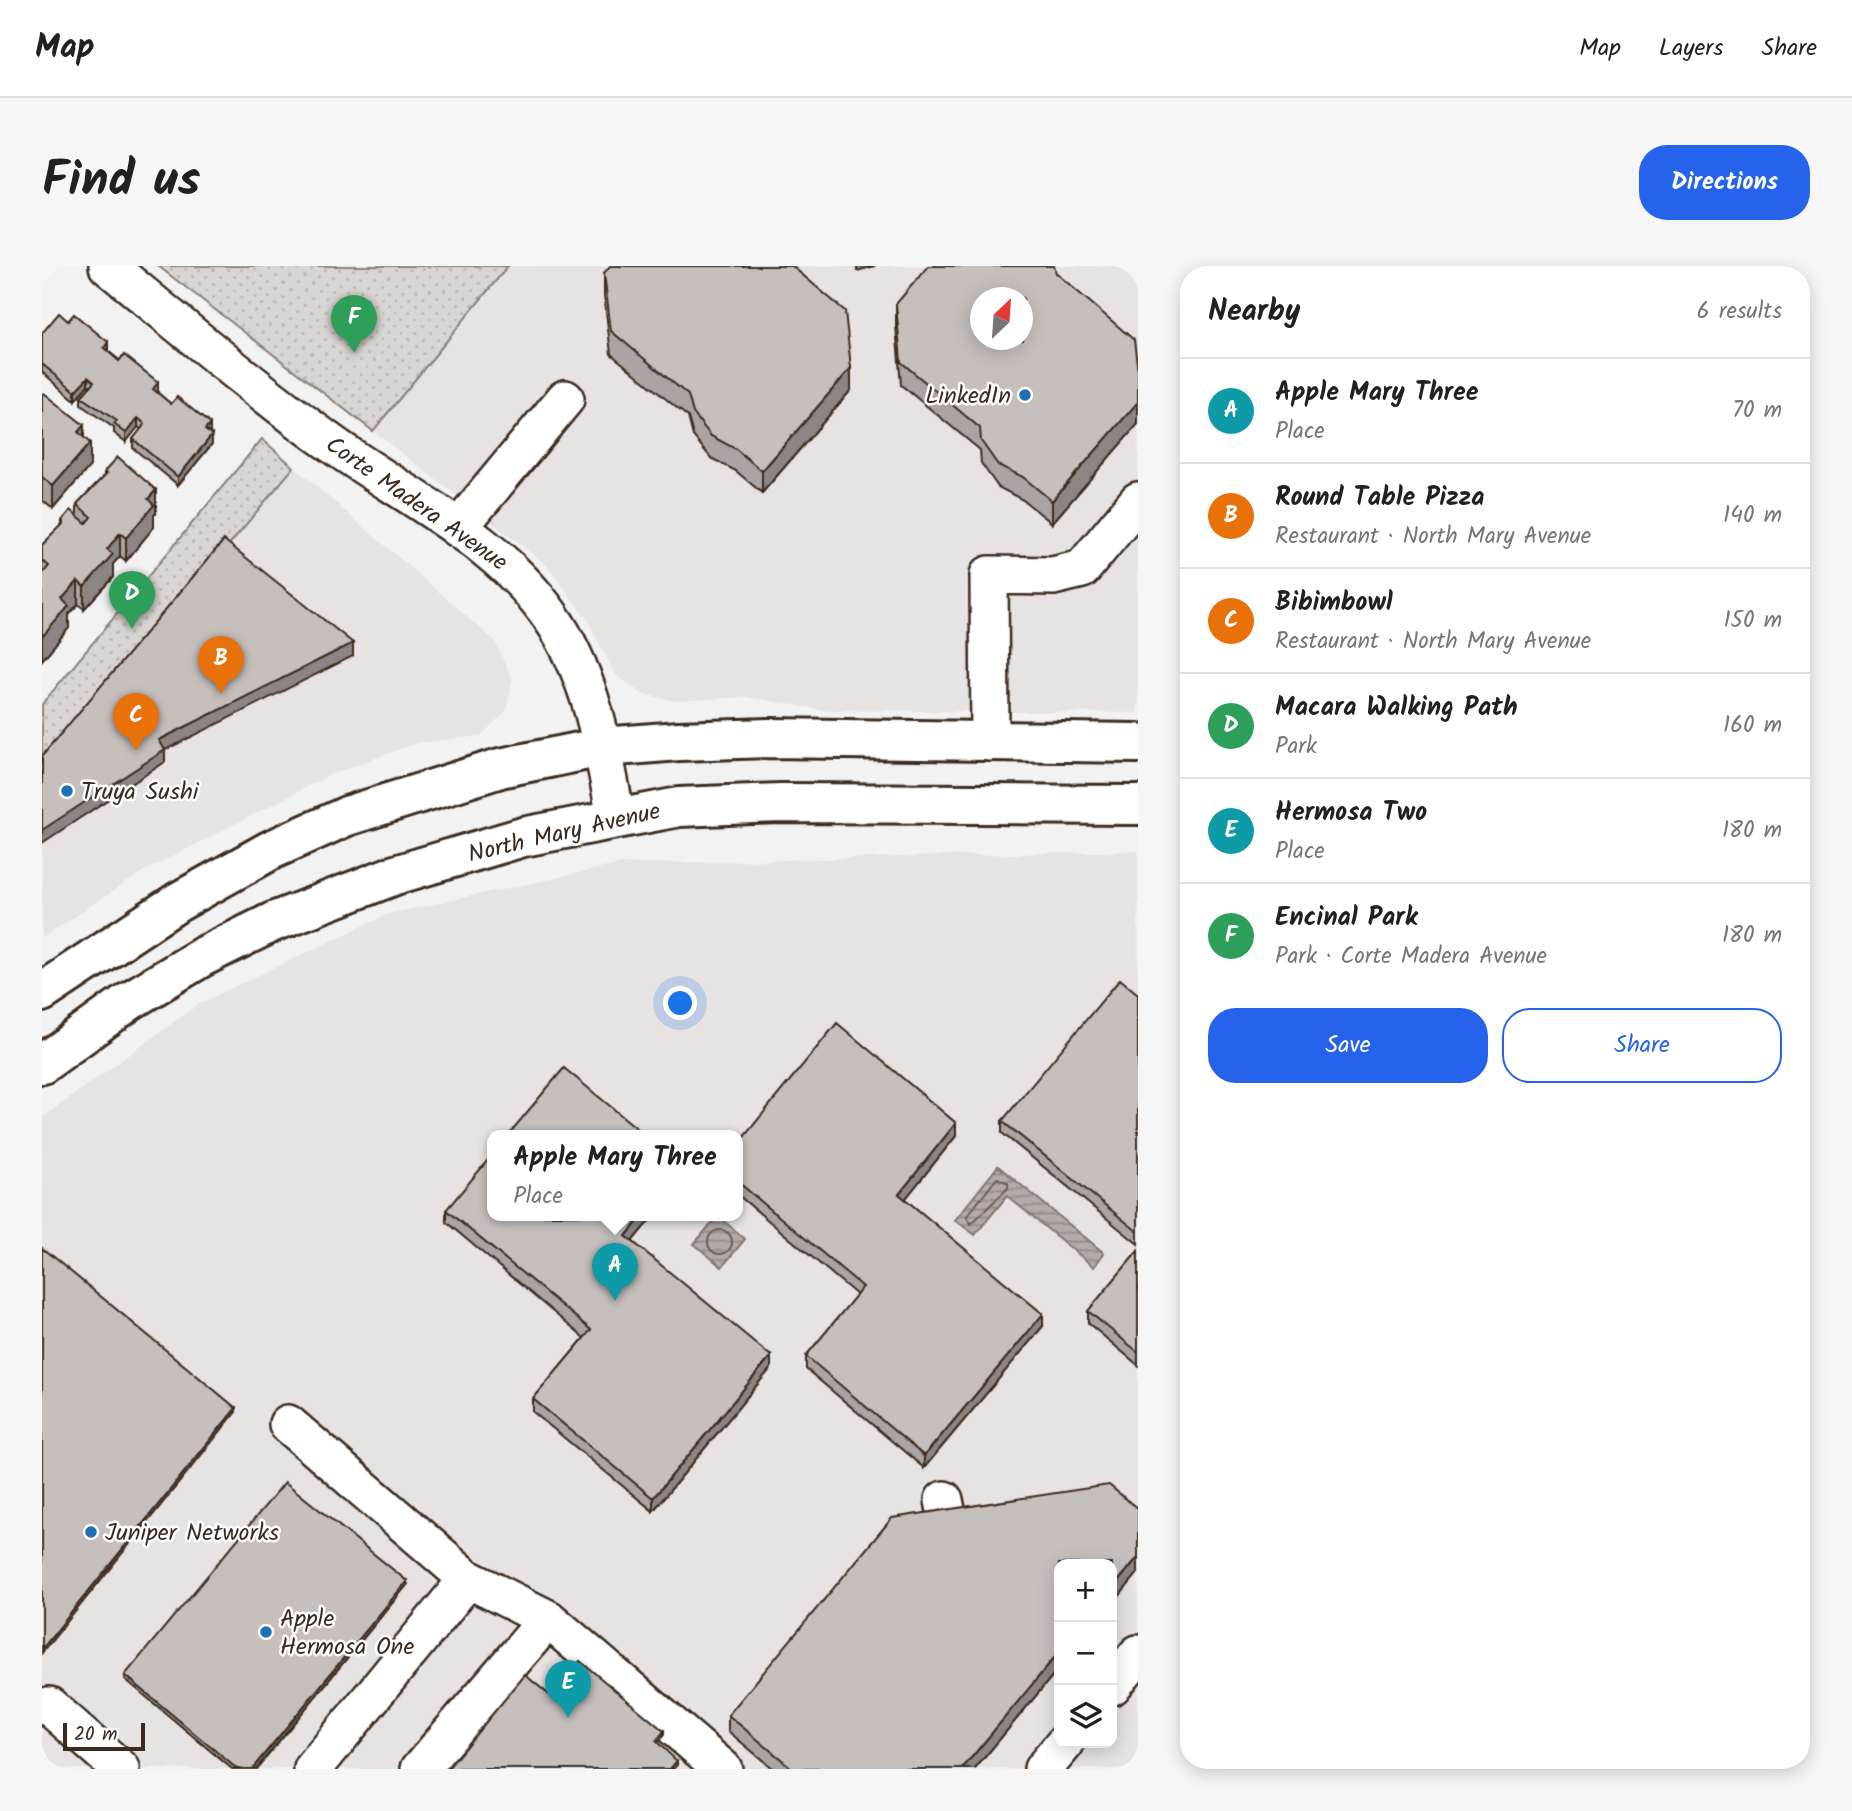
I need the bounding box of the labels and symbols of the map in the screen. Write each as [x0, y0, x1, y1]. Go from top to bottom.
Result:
north arrow [970, 287, 1033, 350]
pin: F [331, 295, 377, 353]
place label: LinkedIn [925, 377, 1011, 416]
marker: LinkedIn [1017, 387, 1033, 403]
street label: Corte Madera Avenue [317, 426, 516, 582]
pin: D [109, 571, 155, 629]
pin: B [198, 636, 244, 694]
pin: C [113, 693, 159, 751]
place label: Truya Sushi [81, 773, 200, 812]
marker: Truya Sushi [59, 783, 75, 799]
street label: North Mary Avenue [464, 792, 665, 875]
your location [663, 986, 697, 1020]
pin: A [592, 1243, 638, 1301]
place label: Juniper Networks [105, 1514, 279, 1553]
marker: Juniper Networks [83, 1524, 99, 1540]
place label: Apple Hermosa One [280, 1600, 414, 1667]
marker: Apple Hermosa One [258, 1624, 274, 1640]
pin: E [545, 1660, 591, 1718]
scale bar [63, 1720, 145, 1752]

